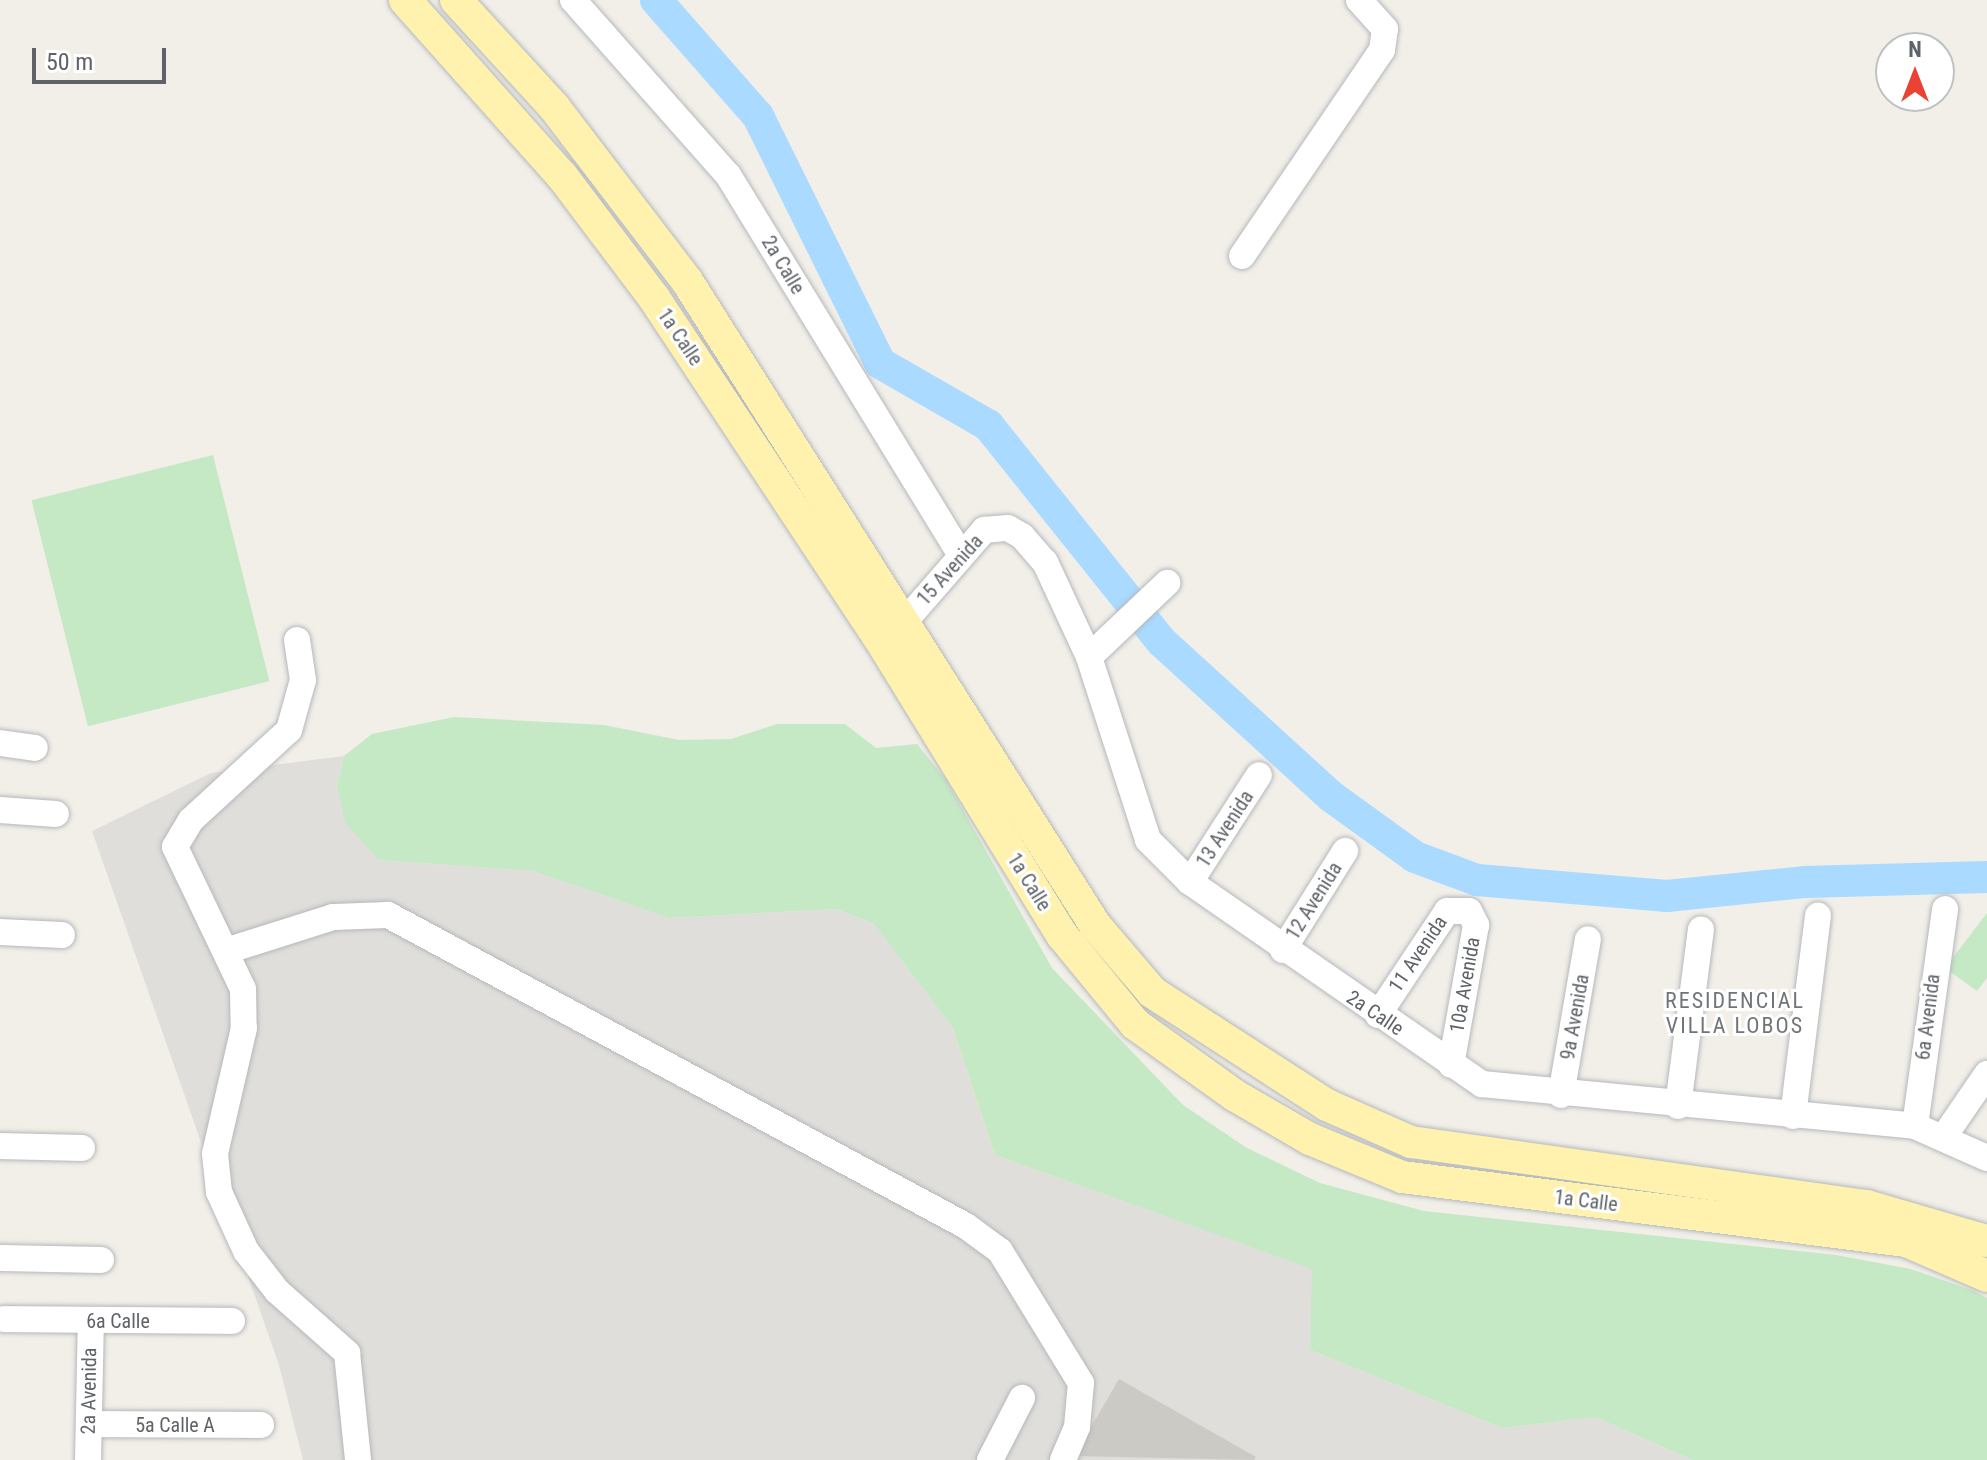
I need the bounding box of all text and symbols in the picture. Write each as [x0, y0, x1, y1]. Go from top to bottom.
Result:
scale bar [36, 32, 170, 82]
north arrow [1875, 32, 1955, 112]
text: N [1908, 37, 1922, 62]
text: 50 m [46, 48, 93, 76]
street label: 2a Calle [756, 232, 810, 298]
street label: 1a Calle [652, 304, 708, 370]
street label: 15 Avenida [912, 530, 988, 610]
street label: 13 Avenida [1191, 786, 1259, 872]
street label: 1a Calle [1002, 849, 1056, 915]
street label: 12 Avenida [1281, 858, 1347, 944]
street label: 11 Avenida [1384, 911, 1452, 997]
street label: 10a Avenida [1445, 935, 1485, 1035]
street label: 9a Avenida [1556, 972, 1594, 1062]
street label: 6a Avenida [1911, 973, 1945, 1061]
street label: 2a Calle [1342, 985, 1408, 1041]
district label: RESIDENCIAL VILLA LOBOS [1665, 987, 1805, 1038]
street label: 1a Calle [1553, 1185, 1619, 1217]
street label: 6a Calle [86, 1309, 150, 1333]
street label: 2a Avenida [76, 1347, 102, 1435]
street label: 5a Calle A [135, 1413, 215, 1437]

